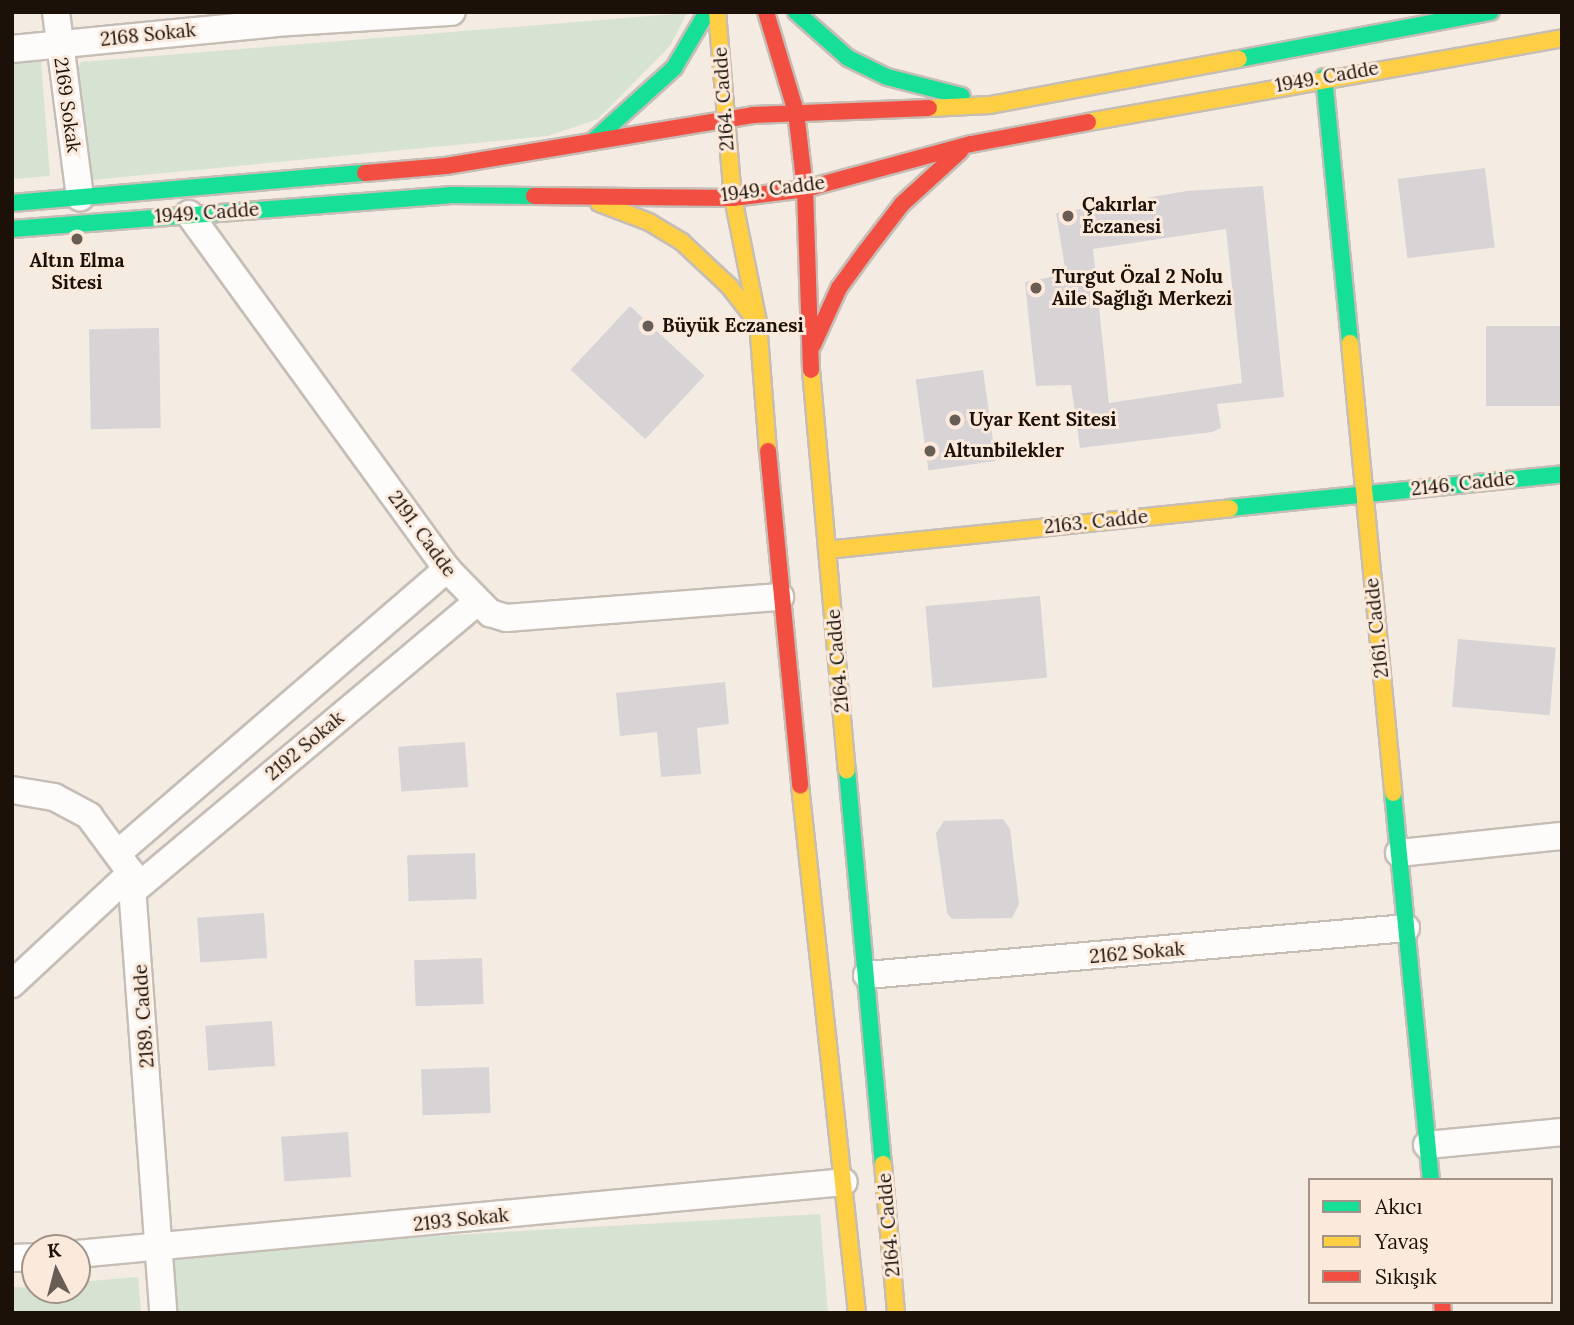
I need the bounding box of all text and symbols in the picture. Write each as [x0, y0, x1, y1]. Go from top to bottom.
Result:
street label: 2168 Sokak [99, 19, 197, 51]
street label: 2164. Cadde [709, 46, 739, 152]
street label: 2169 Sokak [49, 56, 85, 154]
street label: 1949. Cadde [1273, 57, 1381, 97]
street label: 1949. Cadde [720, 171, 826, 207]
place label: Çakırlar Eczanesi [1082, 194, 1161, 238]
street label: 1949. Cadde [154, 198, 260, 228]
marker: Çakırlar Eczanesi [1060, 208, 1076, 224]
marker: Altın Elma Sitesi [69, 231, 85, 247]
place label: Altın Elma Sitesi [30, 250, 124, 294]
place label: Turgut Özal 2 Nolu Aile Sağlığı Merkezi [1052, 266, 1232, 310]
marker: Turgut Özal 2 Nolu Aile Sağlığı Merkezi [1026, 278, 1046, 298]
place label: Büyük Eczanesi [662, 315, 804, 337]
marker: Büyük Eczanesi [640, 318, 656, 334]
place label: Uyar Kent Sitesi [969, 409, 1116, 431]
marker: Uyar Kent Sitesi [947, 412, 963, 428]
place label: Altunbilekler [944, 440, 1064, 462]
marker: Altunbilekler [922, 443, 938, 459]
street label: 2146. Cadde [1410, 467, 1516, 501]
street label: 2191. Cadde [383, 487, 461, 581]
street label: 2163. Cadde [1043, 505, 1149, 539]
street label: 2161. Cadde [1360, 577, 1394, 679]
street label: 2164. Cadde [822, 608, 854, 714]
street label: 2192 Sokak [261, 707, 349, 785]
street label: 2162 Sokak [1088, 937, 1186, 969]
street label: 2189. Cadde [129, 963, 159, 1069]
street label: 2164. Cadde [873, 1172, 905, 1278]
legend [1308, 1178, 1553, 1304]
text: Akıcı [1375, 1193, 1422, 1220]
street label: 2193 Sokak [412, 1204, 510, 1236]
text: Yavaş [1375, 1228, 1429, 1255]
north arrow [21, 1234, 91, 1304]
text: K [46, 1237, 62, 1263]
text: Sıkışık [1375, 1263, 1437, 1290]

